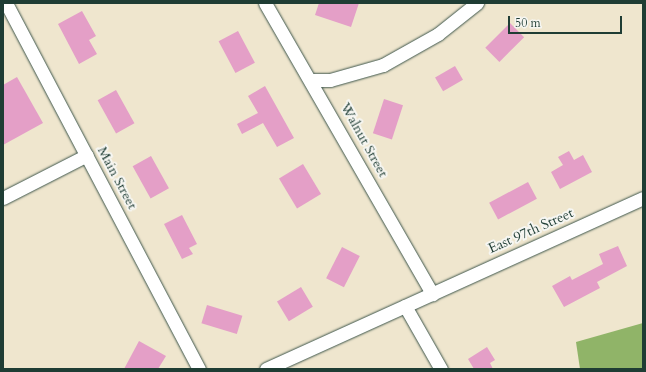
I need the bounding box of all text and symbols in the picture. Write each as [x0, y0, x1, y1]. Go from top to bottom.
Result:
scale bar [510, 8, 624, 34]
text: 50 m [515, 15, 541, 31]
street label: Walnut Street [337, 100, 391, 180]
street label: Main Street [93, 144, 141, 212]
street label: East 97th Street [486, 205, 576, 257]

